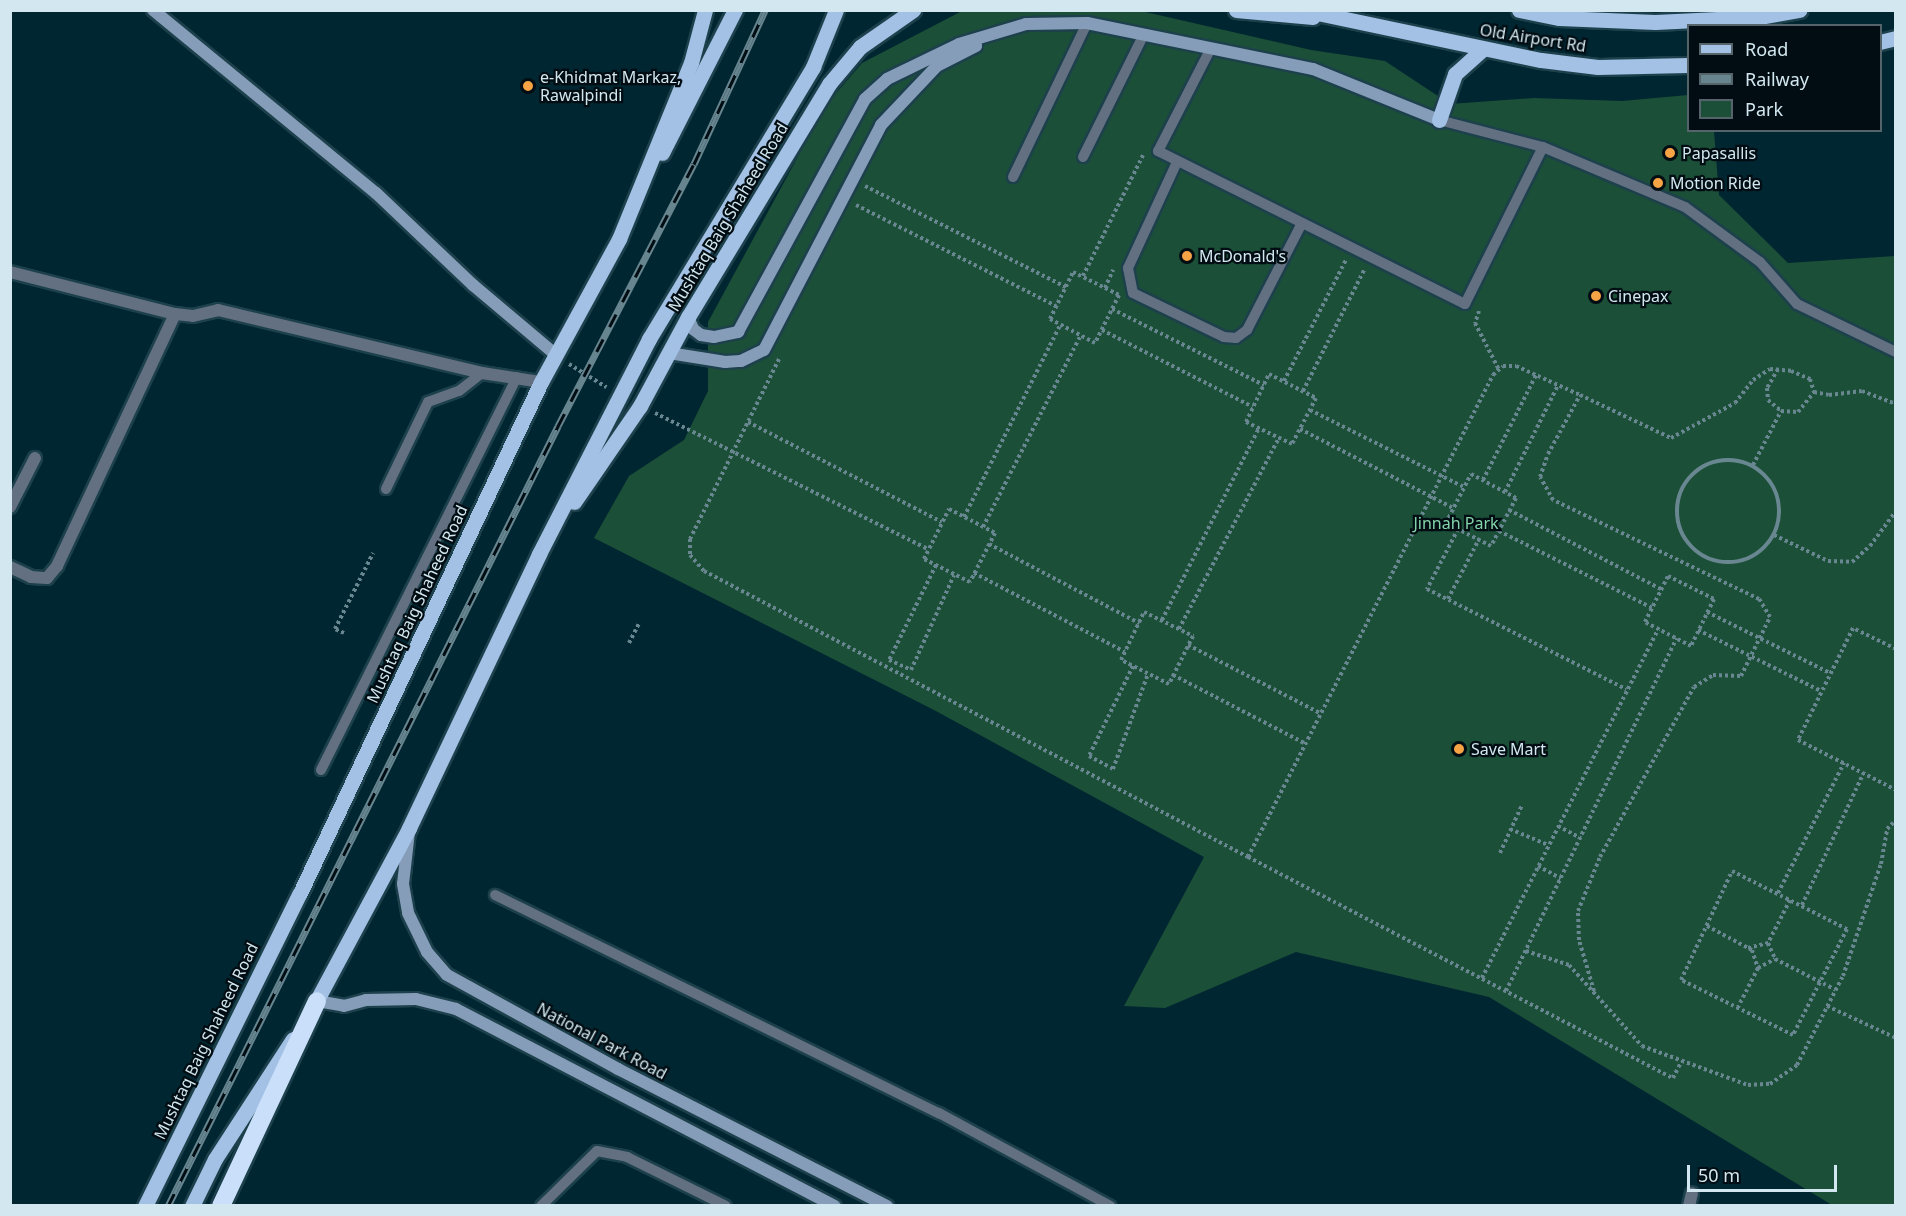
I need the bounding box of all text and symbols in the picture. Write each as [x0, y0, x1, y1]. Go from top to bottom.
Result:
street label: Old Airport Rd [1478, 20, 1588, 56]
legend [1687, 24, 1882, 132]
text: Road [1745, 37, 1788, 61]
place label: e-Khidmat Markaz, Rawalpindi [540, 67, 681, 105]
text: Railway [1745, 67, 1809, 91]
marker: e-Khidmat Markaz, Rawalpindi [521, 79, 535, 93]
text: Park [1745, 97, 1783, 121]
street label: Mushtaq Baig Shaheed Road [664, 119, 792, 315]
place label: Papasallis [1682, 143, 1756, 163]
marker: Papasallis [1663, 146, 1677, 160]
place label: Motion Ride [1670, 173, 1761, 193]
marker: Motion Ride [1651, 176, 1665, 190]
place label: McDonald's [1199, 246, 1286, 266]
marker: McDonald's [1180, 249, 1194, 263]
place label: Cinepax [1608, 286, 1668, 306]
marker: Cinepax [1589, 289, 1603, 303]
street label: Mushtaq Baig Shaheed Road [363, 502, 471, 706]
park label: Jinnah Park [1413, 513, 1499, 533]
place label: Save Mart [1471, 739, 1546, 759]
marker: Save Mart [1452, 742, 1466, 756]
street label: Mushtaq Baig Shaheed Road [150, 940, 262, 1142]
street label: National Park Road [534, 999, 670, 1083]
scale bar [1690, 1153, 1840, 1191]
text: 50 m [1698, 1163, 1740, 1187]

